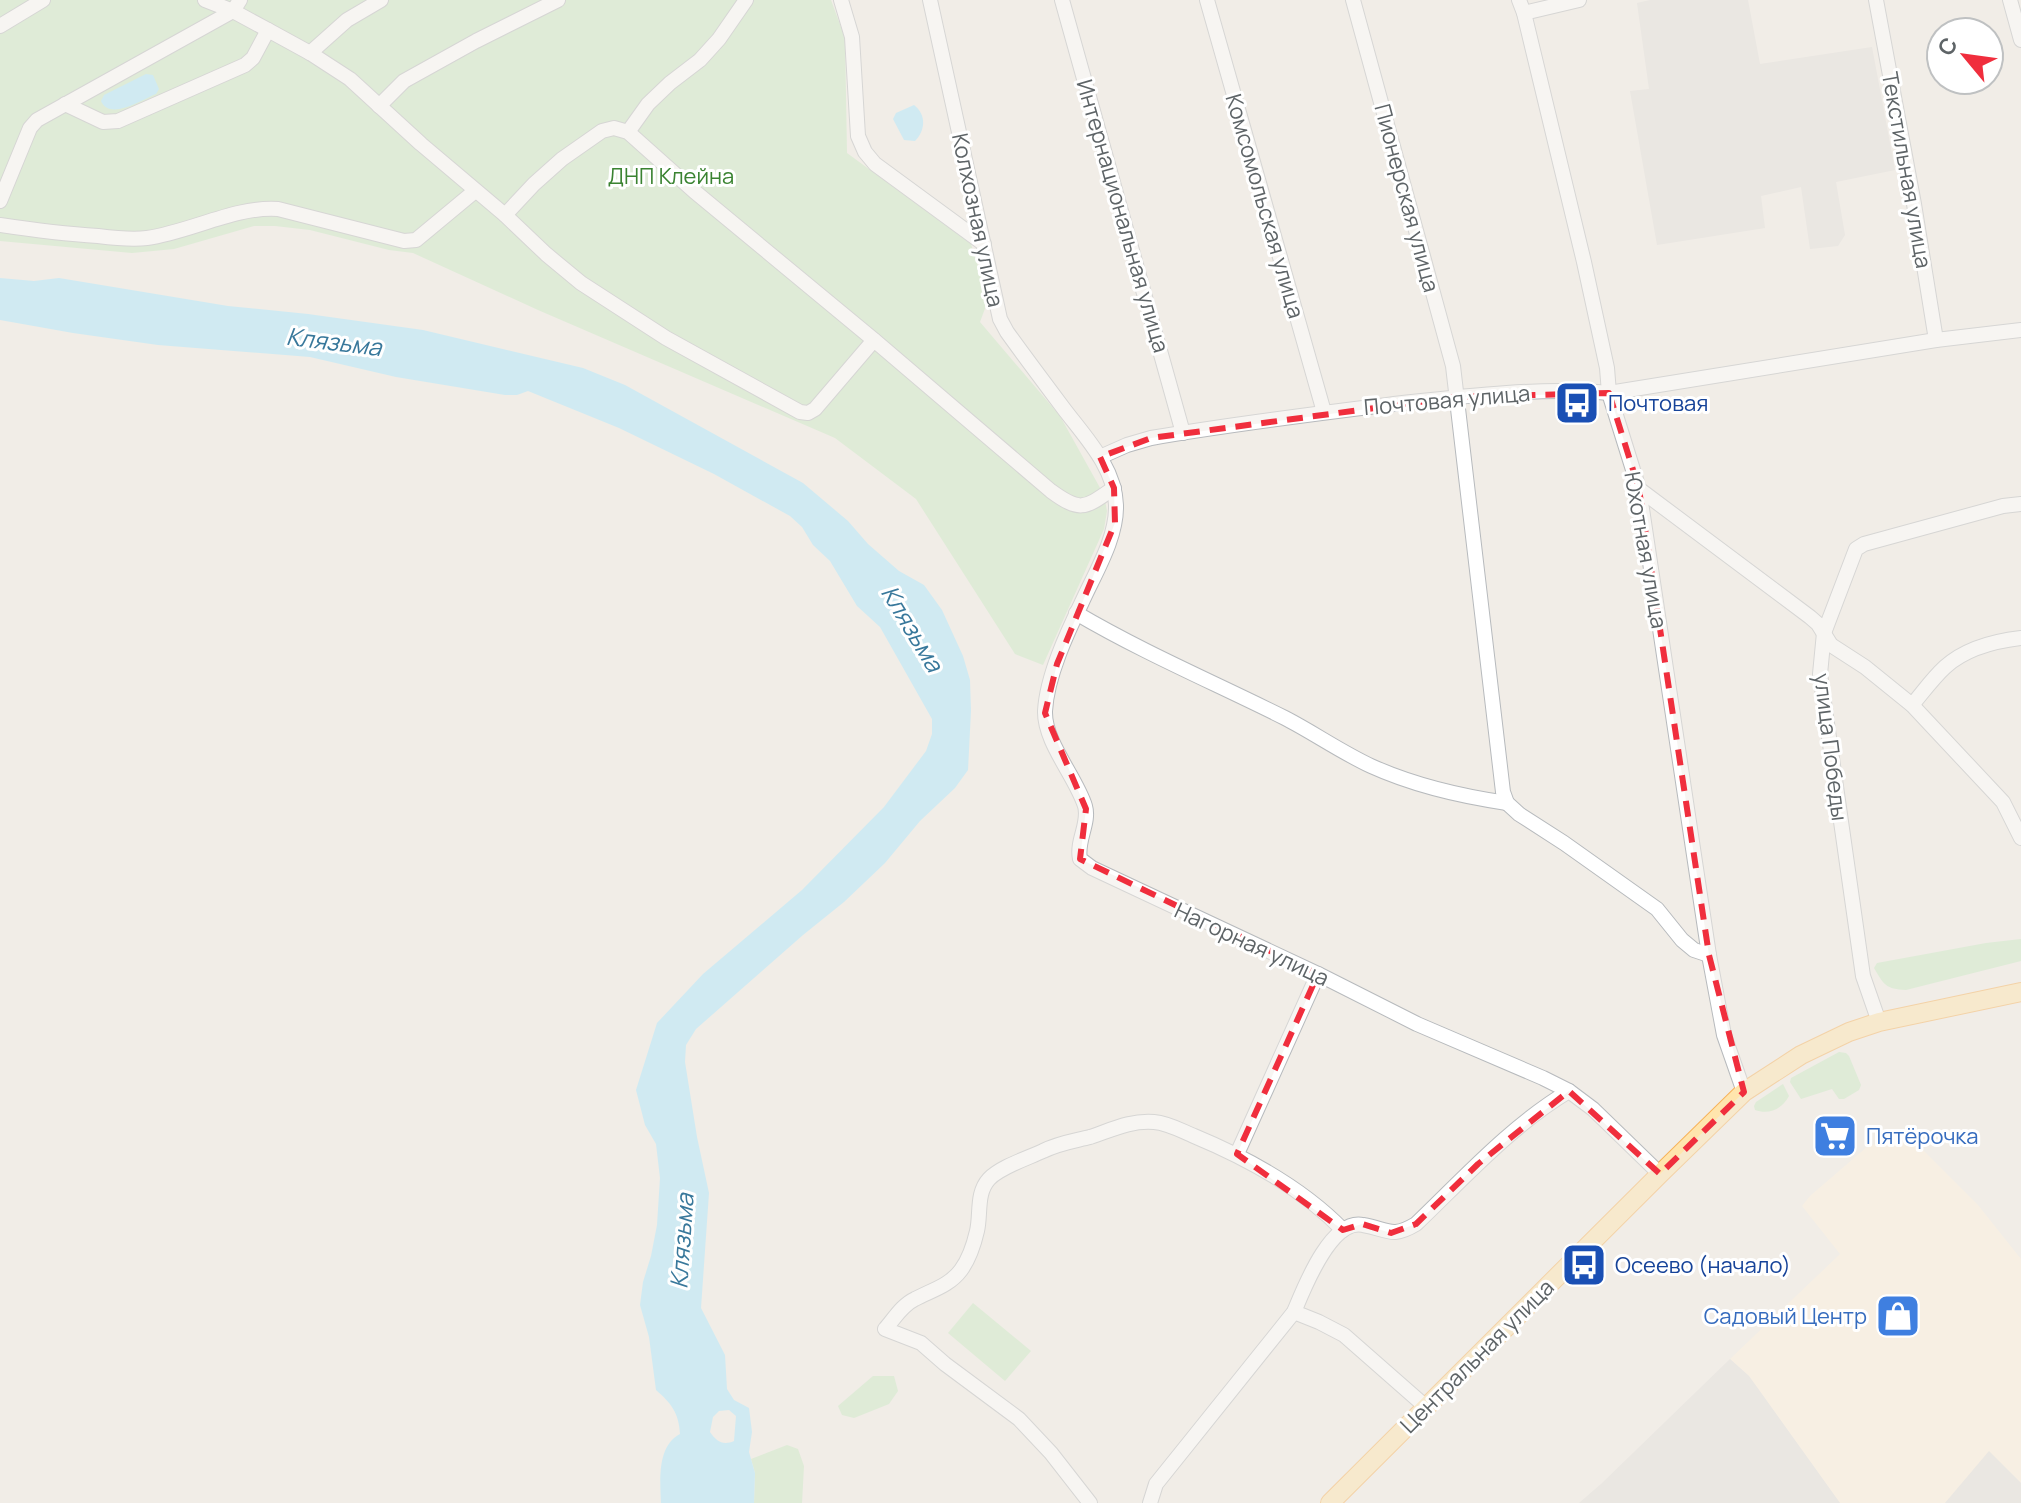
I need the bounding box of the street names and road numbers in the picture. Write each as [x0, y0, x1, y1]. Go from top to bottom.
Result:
street label: Текстильная улица [1875, 70, 1939, 270]
street label: Интернациональная улица [1070, 76, 1176, 356]
street label: Комсомольская улица [1219, 90, 1311, 322]
street label: Пионерская улица [1367, 101, 1447, 295]
street label: Колхозная улица [945, 130, 1011, 310]
street label: Почтовая улица [1363, 378, 1531, 422]
street label: Юхотная улица [1617, 469, 1675, 631]
street label: улица Победы [1807, 672, 1855, 822]
street label: Нагорная улица [1170, 895, 1334, 993]
street label: Центральная улица [1394, 1273, 1560, 1439]

